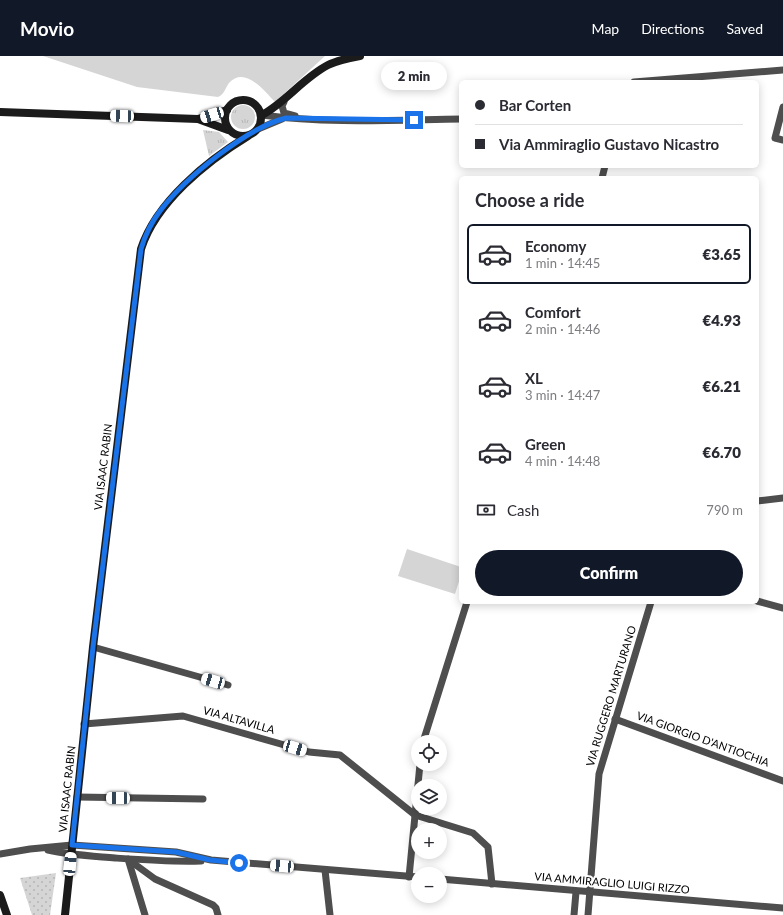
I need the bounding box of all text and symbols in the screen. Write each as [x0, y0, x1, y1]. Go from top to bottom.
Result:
text: Movio [20, 17, 74, 40]
text: Map [592, 20, 619, 37]
text: Directions [641, 20, 704, 37]
text: Saved [726, 20, 763, 37]
callout: 2 min [381, 62, 447, 90]
text: 2 min [398, 68, 430, 84]
text: Bar Corten [499, 96, 571, 114]
car [199, 106, 225, 124]
car [110, 110, 134, 122]
route end [405, 111, 423, 129]
text: Via Ammiraglio Gustavo Nicastro [499, 135, 719, 153]
text: Choose a ride [475, 189, 584, 211]
icon: car [477, 236, 513, 272]
text: Economy [525, 237, 586, 255]
text: €3.65 [703, 245, 741, 263]
text: 1 min · 14:45 [525, 255, 600, 271]
icon: car [477, 302, 513, 338]
text: Comfort [525, 303, 581, 321]
text: €4.93 [703, 311, 741, 329]
text: 2 min · 14:46 [525, 321, 600, 337]
icon: car [477, 368, 513, 404]
text: XL [525, 369, 543, 387]
text: €6.21 [703, 377, 741, 395]
text: 3 min · 14:47 [525, 387, 600, 403]
street label: VIA ISAAC RABIN [91, 423, 114, 511]
icon: car [477, 434, 513, 470]
text: Green [525, 435, 566, 453]
text: €6.70 [703, 443, 741, 461]
text: 4 min · 14:48 [525, 453, 600, 469]
icon: cash [475, 499, 497, 521]
text: Cash [507, 501, 539, 519]
text: 790 m [706, 502, 743, 518]
button: Confirm [475, 550, 743, 596]
street label: VIA RUGGERO MARTURANO [583, 624, 638, 768]
car [200, 672, 226, 690]
street label: VIA ALTAVILLA [202, 703, 277, 736]
street label: VIA GIORGIO D'ANTIOCHIA [635, 708, 772, 769]
map controls [411, 735, 447, 903]
button: locate [411, 735, 447, 771]
car [282, 739, 308, 757]
street label: VIA ISAAC RABIN [55, 745, 78, 833]
button: layers [411, 779, 447, 815]
car [106, 792, 130, 804]
button: + [411, 823, 447, 859]
car [63, 851, 77, 877]
route start [230, 854, 248, 872]
car [270, 859, 294, 873]
button: − [411, 867, 447, 903]
street label: VIA AMMIRAGLIO LUIGI RIZZO [534, 869, 690, 896]

